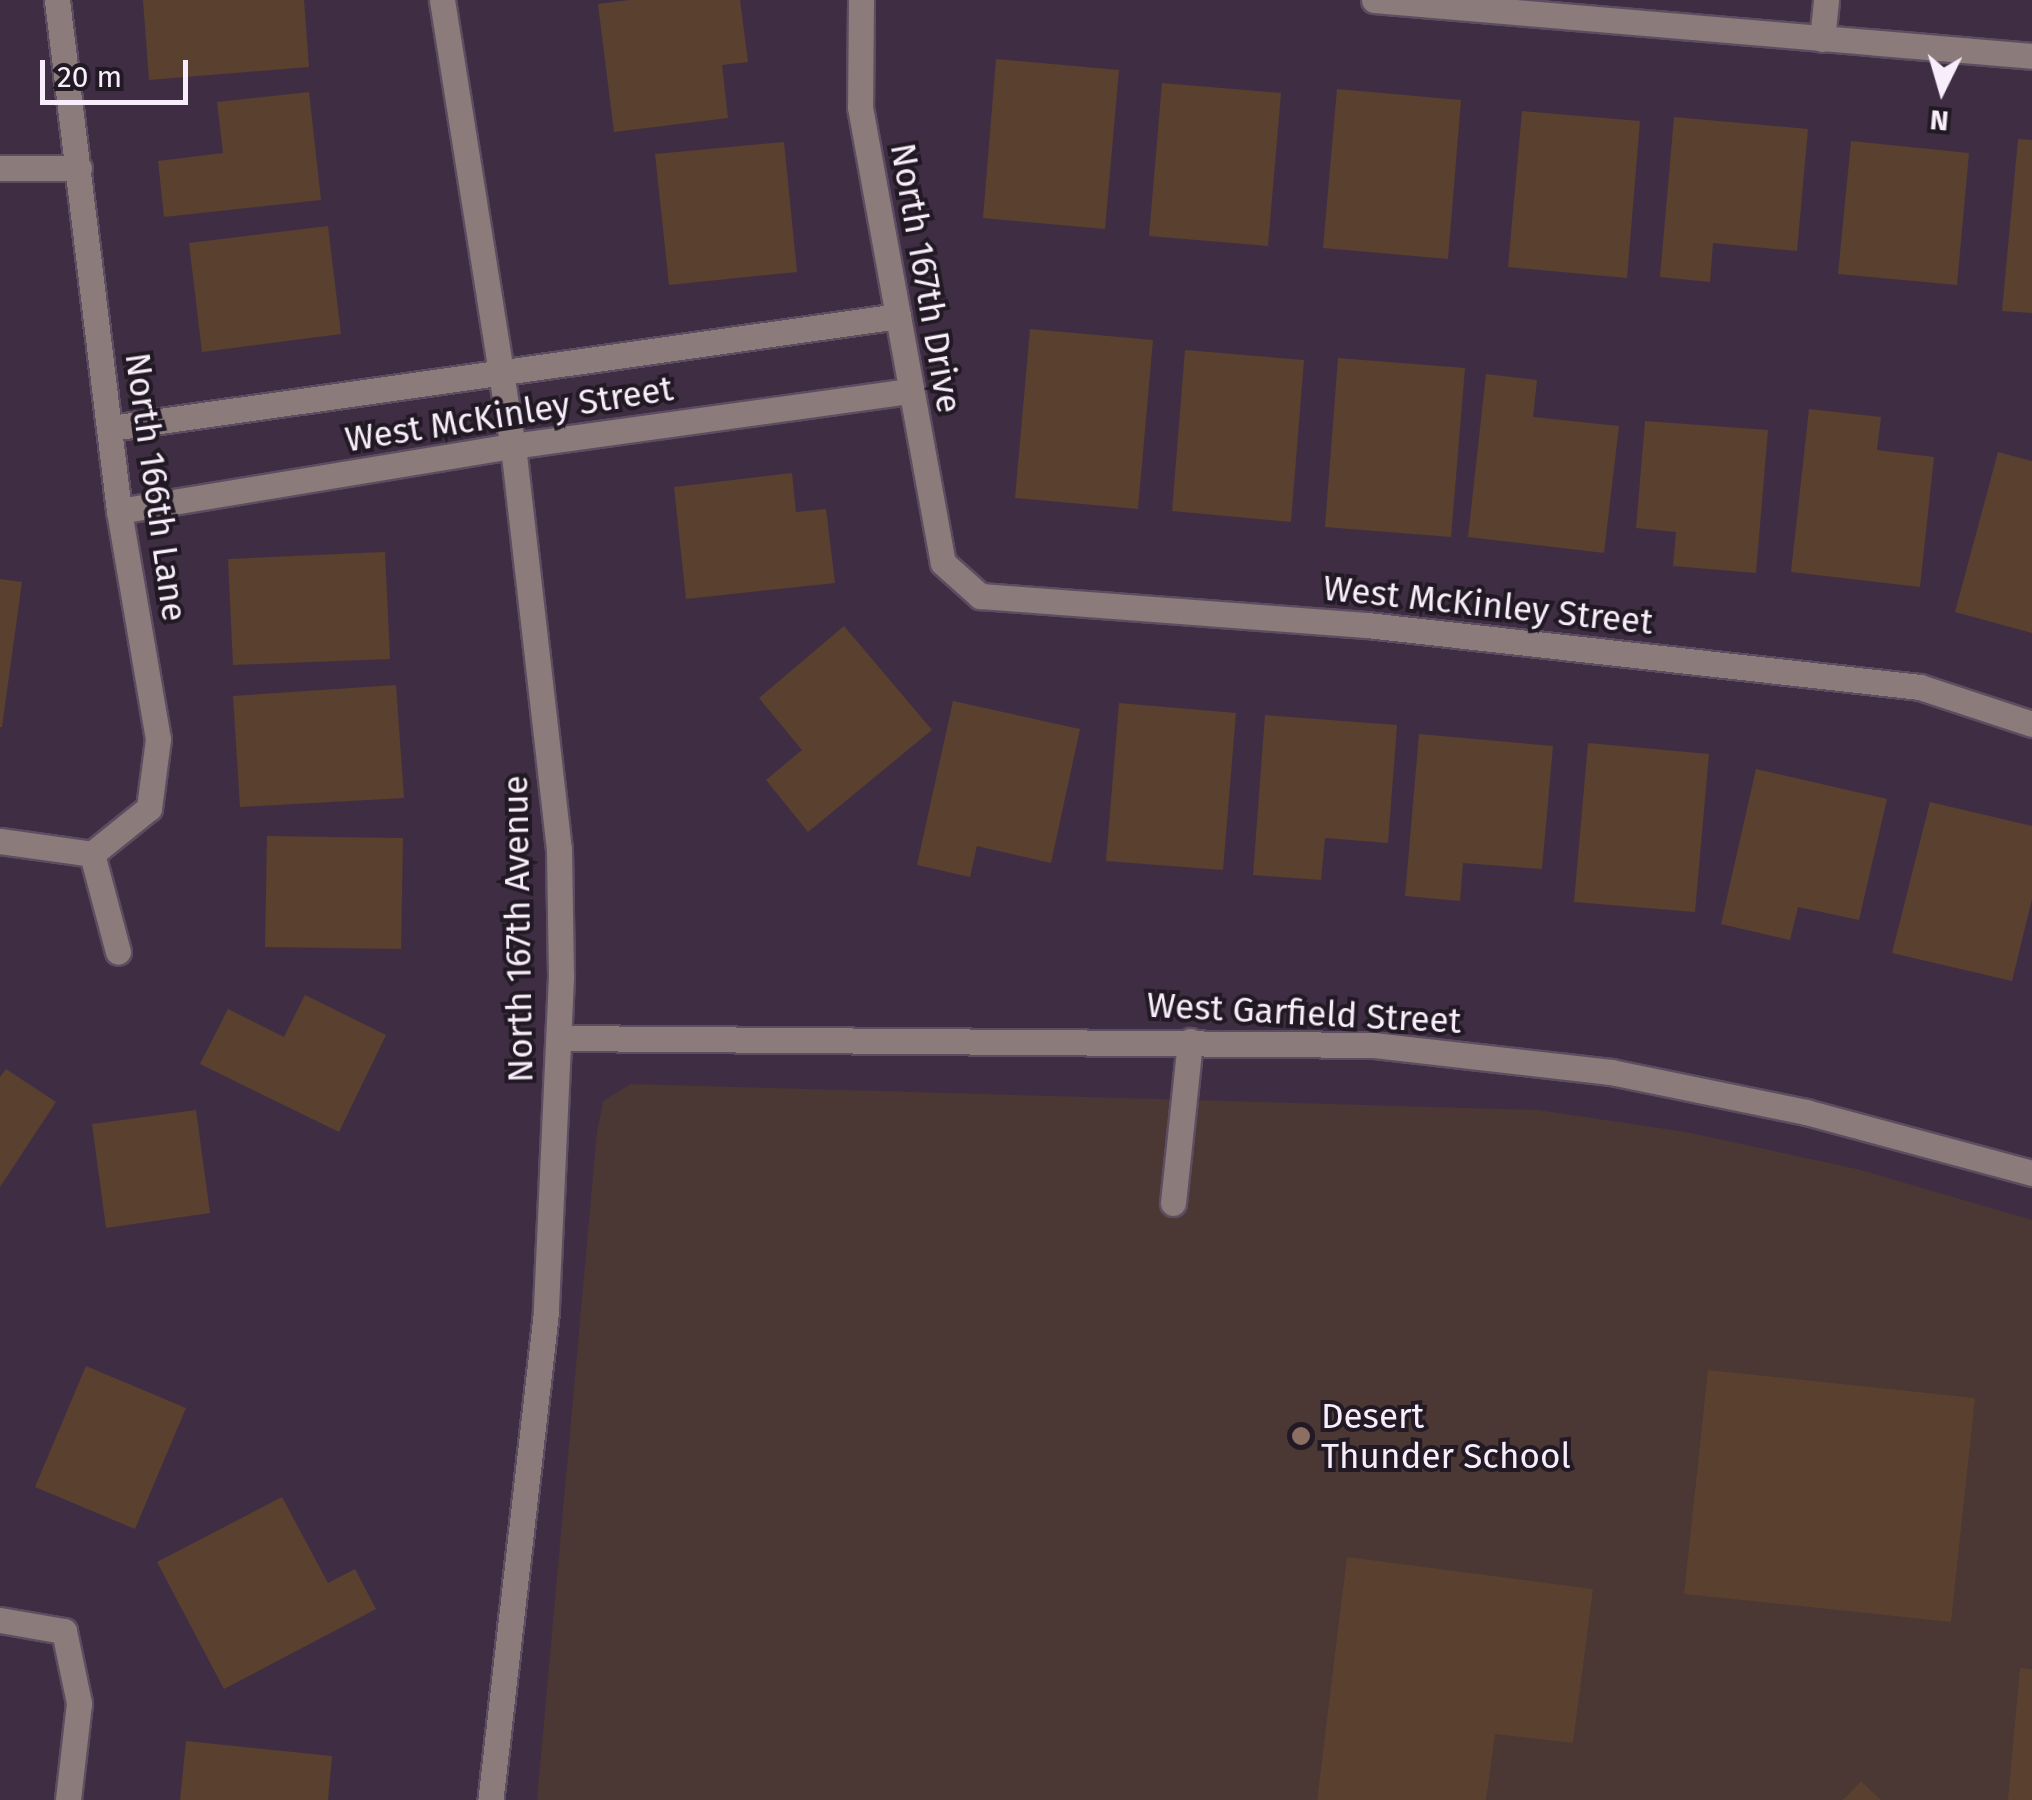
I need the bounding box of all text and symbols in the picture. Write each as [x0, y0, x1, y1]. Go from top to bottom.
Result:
scale bar [45, 40, 192, 102]
north arrow [1892, 40, 1992, 140]
text: 20 m [57, 59, 122, 95]
text: N [1929, 103, 1950, 138]
street label: North 167th Drive [882, 140, 970, 416]
street label: North 166th Lane [116, 350, 196, 624]
street label: West McKinley Street [342, 367, 676, 461]
street label: West McKinley Street [1321, 567, 1655, 643]
street label: North 167th Avenue [494, 775, 542, 1083]
street label: West Garfield Street [1146, 984, 1462, 1042]
place label: Desert Thunder School [1321, 1395, 1571, 1477]
marker: Desert Thunder School [1290, 1425, 1312, 1447]

